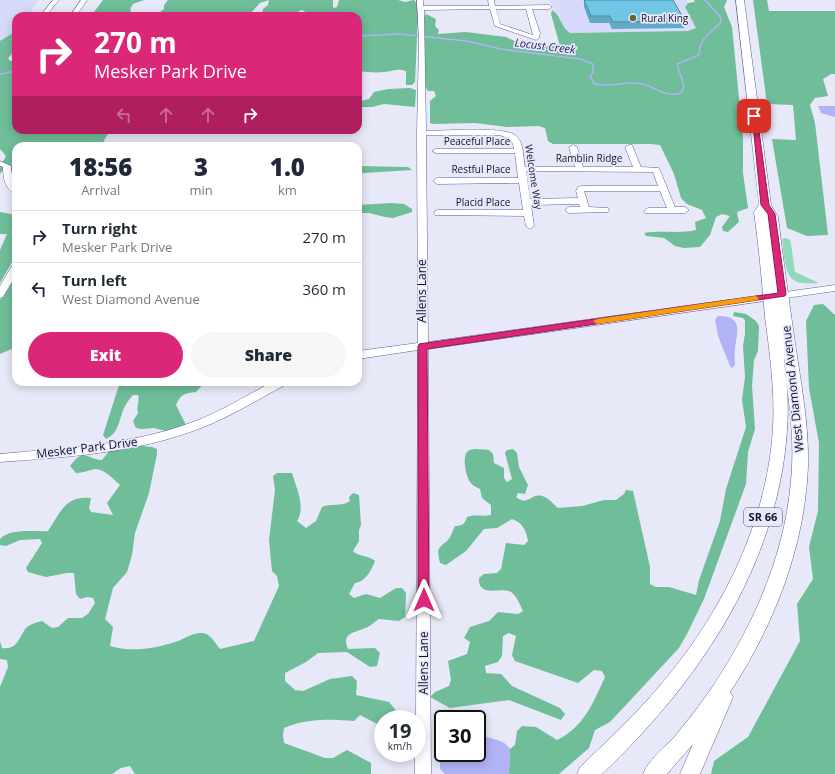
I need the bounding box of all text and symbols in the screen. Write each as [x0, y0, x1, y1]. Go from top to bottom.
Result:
place label: Rural King [641, 11, 689, 25]
marker: Rural King [628, 13, 638, 23]
text: 270 m [94, 23, 177, 61]
icon: right [28, 28, 80, 80]
water label: Locust Creek [514, 34, 577, 57]
text: Mesker Park Drive [94, 59, 247, 83]
pin [737, 99, 771, 133]
icon: left [113, 104, 135, 126]
icon: ahead [155, 104, 177, 126]
icon: ahead [197, 104, 219, 126]
icon: right [239, 104, 261, 126]
icon: arrive [743, 105, 765, 127]
street label: Peaceful Place [444, 134, 511, 148]
street label: Welcome Way [522, 144, 546, 211]
text: 18:56 [69, 150, 132, 183]
text: 3 [194, 150, 208, 183]
text: 1.0 [270, 150, 305, 183]
street label: Ramblin Ridge [556, 151, 623, 165]
street label: Restful Place [451, 162, 511, 176]
text: Arrival [81, 181, 120, 199]
text: min [189, 181, 213, 199]
text: km [278, 181, 297, 199]
street label: Placid Place [456, 195, 511, 209]
text: Turn right [62, 218, 137, 238]
icon: right [28, 226, 50, 248]
text: 270 m [302, 227, 346, 247]
text: Mesker Park Drive [62, 238, 172, 256]
street label: Allens Lane [413, 259, 430, 323]
text: Turn left [62, 270, 127, 290]
icon: left [28, 278, 50, 300]
text: 360 m [302, 279, 346, 299]
text: West Diamond Avenue [62, 290, 200, 308]
street label: West Diamond Avenue [777, 325, 808, 453]
button: Exit [28, 332, 183, 378]
button: Share [191, 332, 346, 378]
street label: Mesker Park Drive [35, 433, 139, 462]
road number: SR 66 [744, 508, 782, 526]
position arrow [403, 579, 445, 621]
street label: Allens Lane [415, 631, 432, 695]
speed limit sign: 30 [434, 710, 486, 762]
text: 19 [389, 717, 411, 744]
text: km/h [388, 739, 412, 753]

